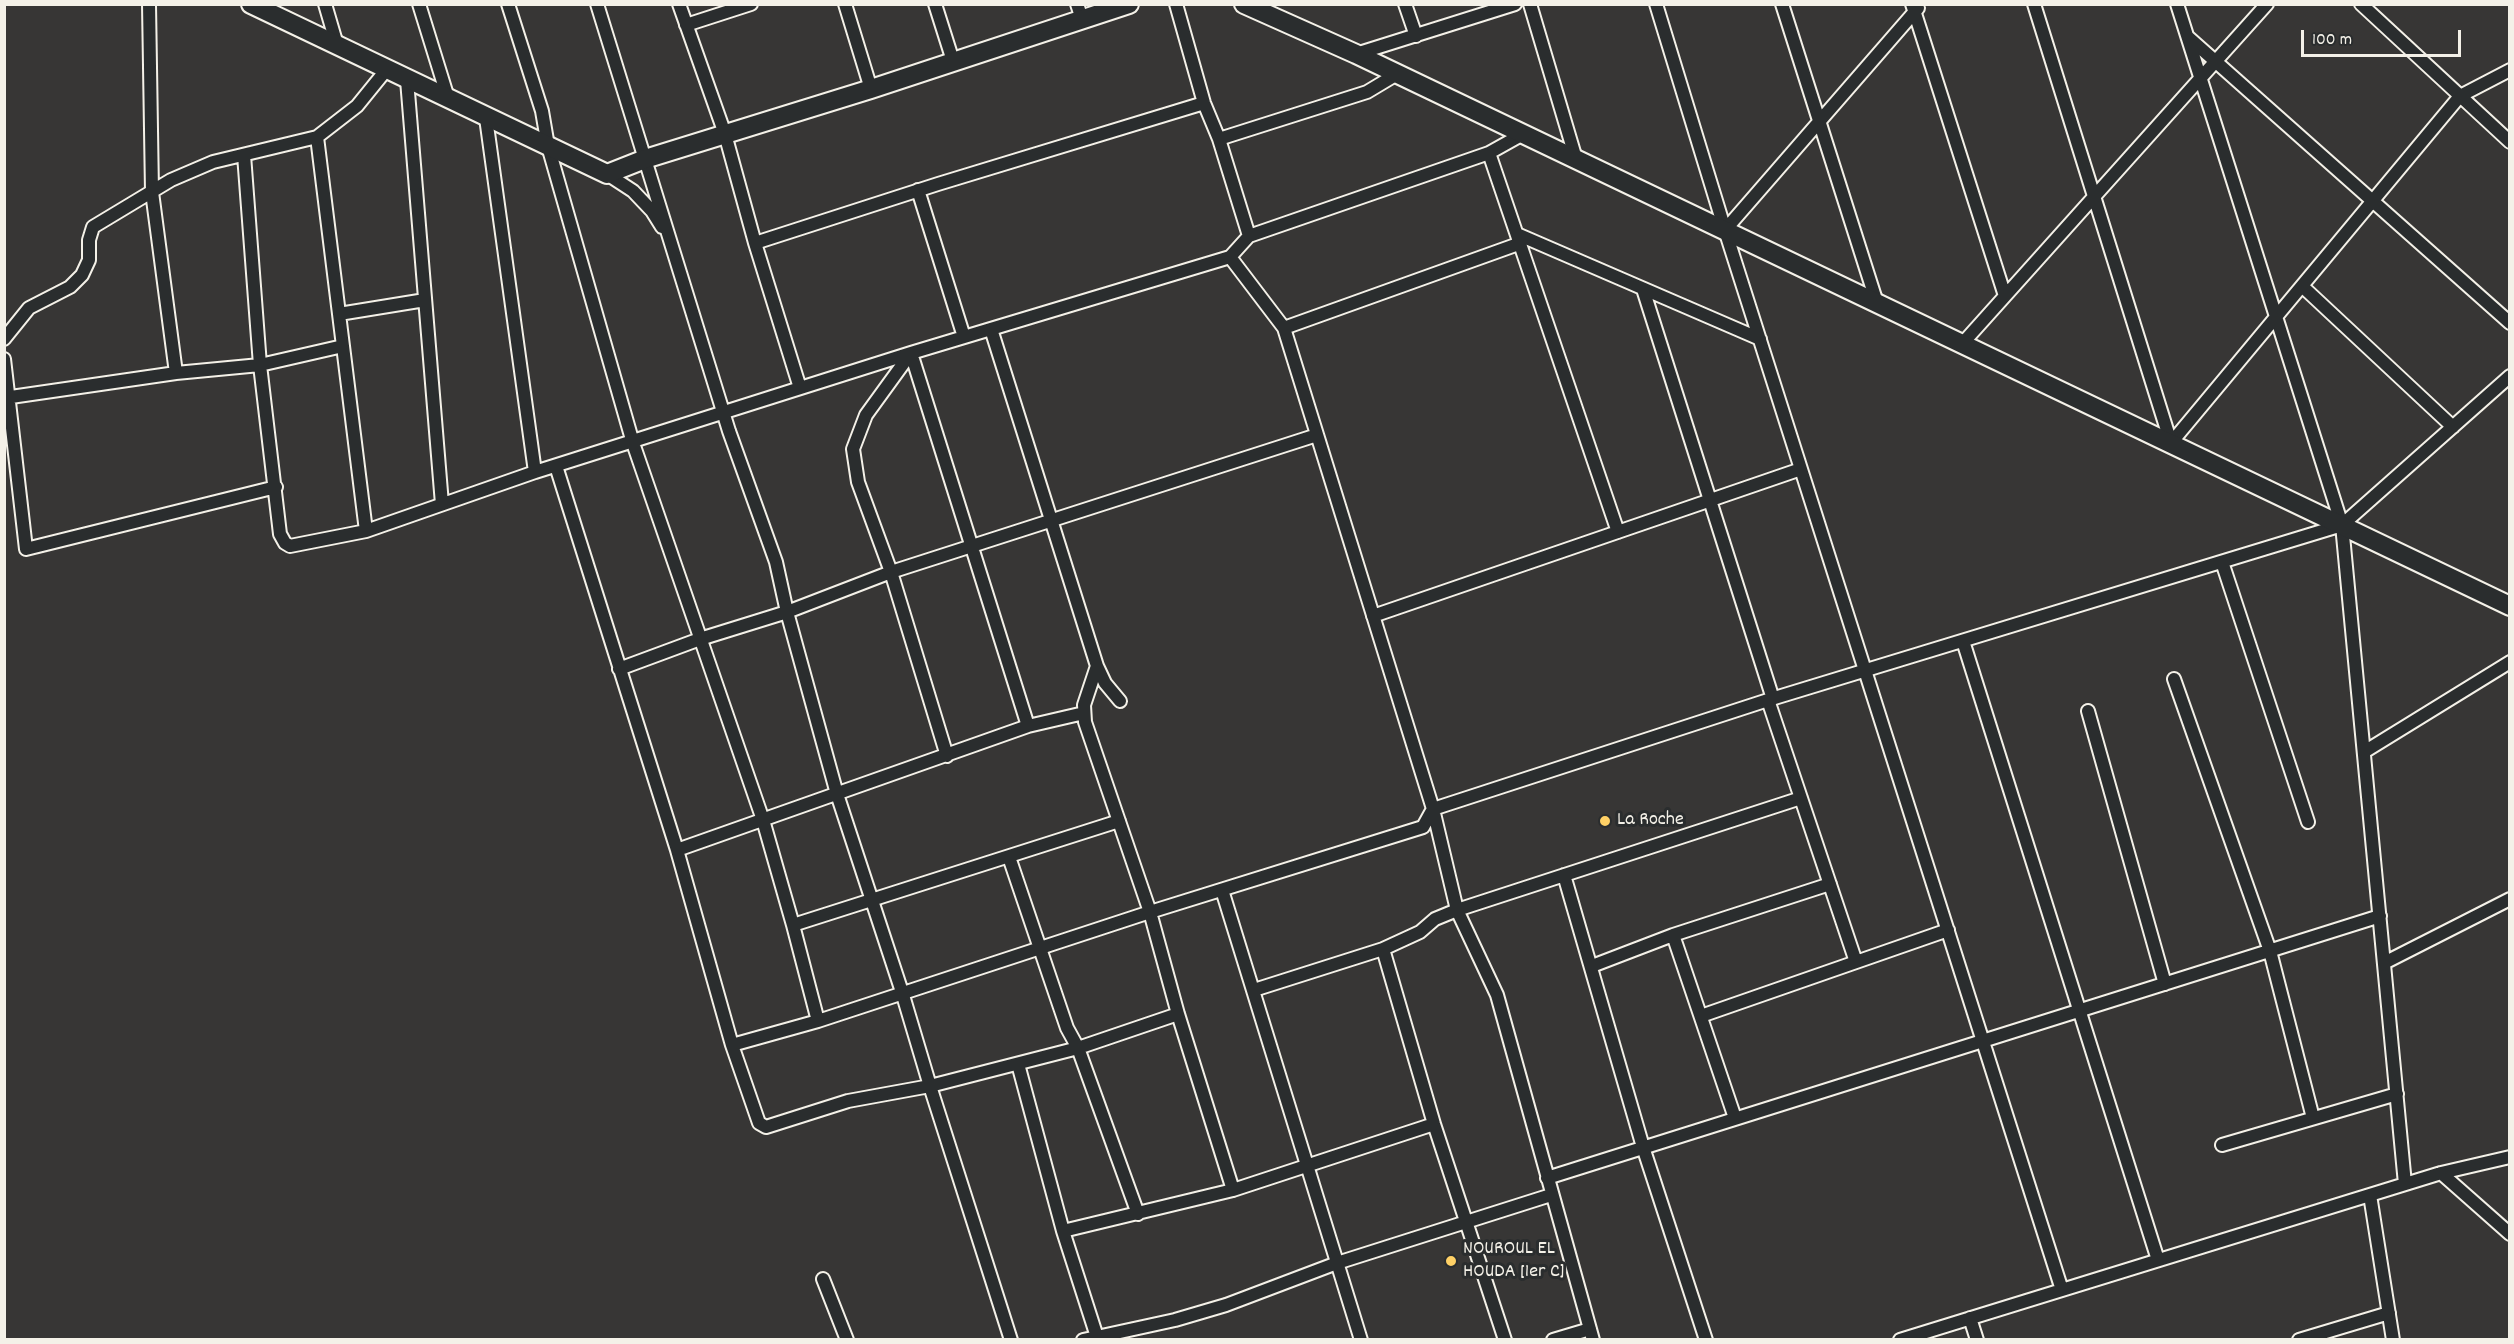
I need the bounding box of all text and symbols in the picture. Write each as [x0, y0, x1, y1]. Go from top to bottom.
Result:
scale bar [2304, 18, 2464, 56]
text: 100 m [2312, 28, 2352, 53]
place label: La Roche [1617, 809, 1684, 833]
marker: La Roche [1598, 814, 1612, 828]
place label: NOUROUL EL HOUDA [1er C] [1463, 1238, 1564, 1285]
marker: NOUROUL EL HOUDA [1er C] [1444, 1254, 1458, 1268]

